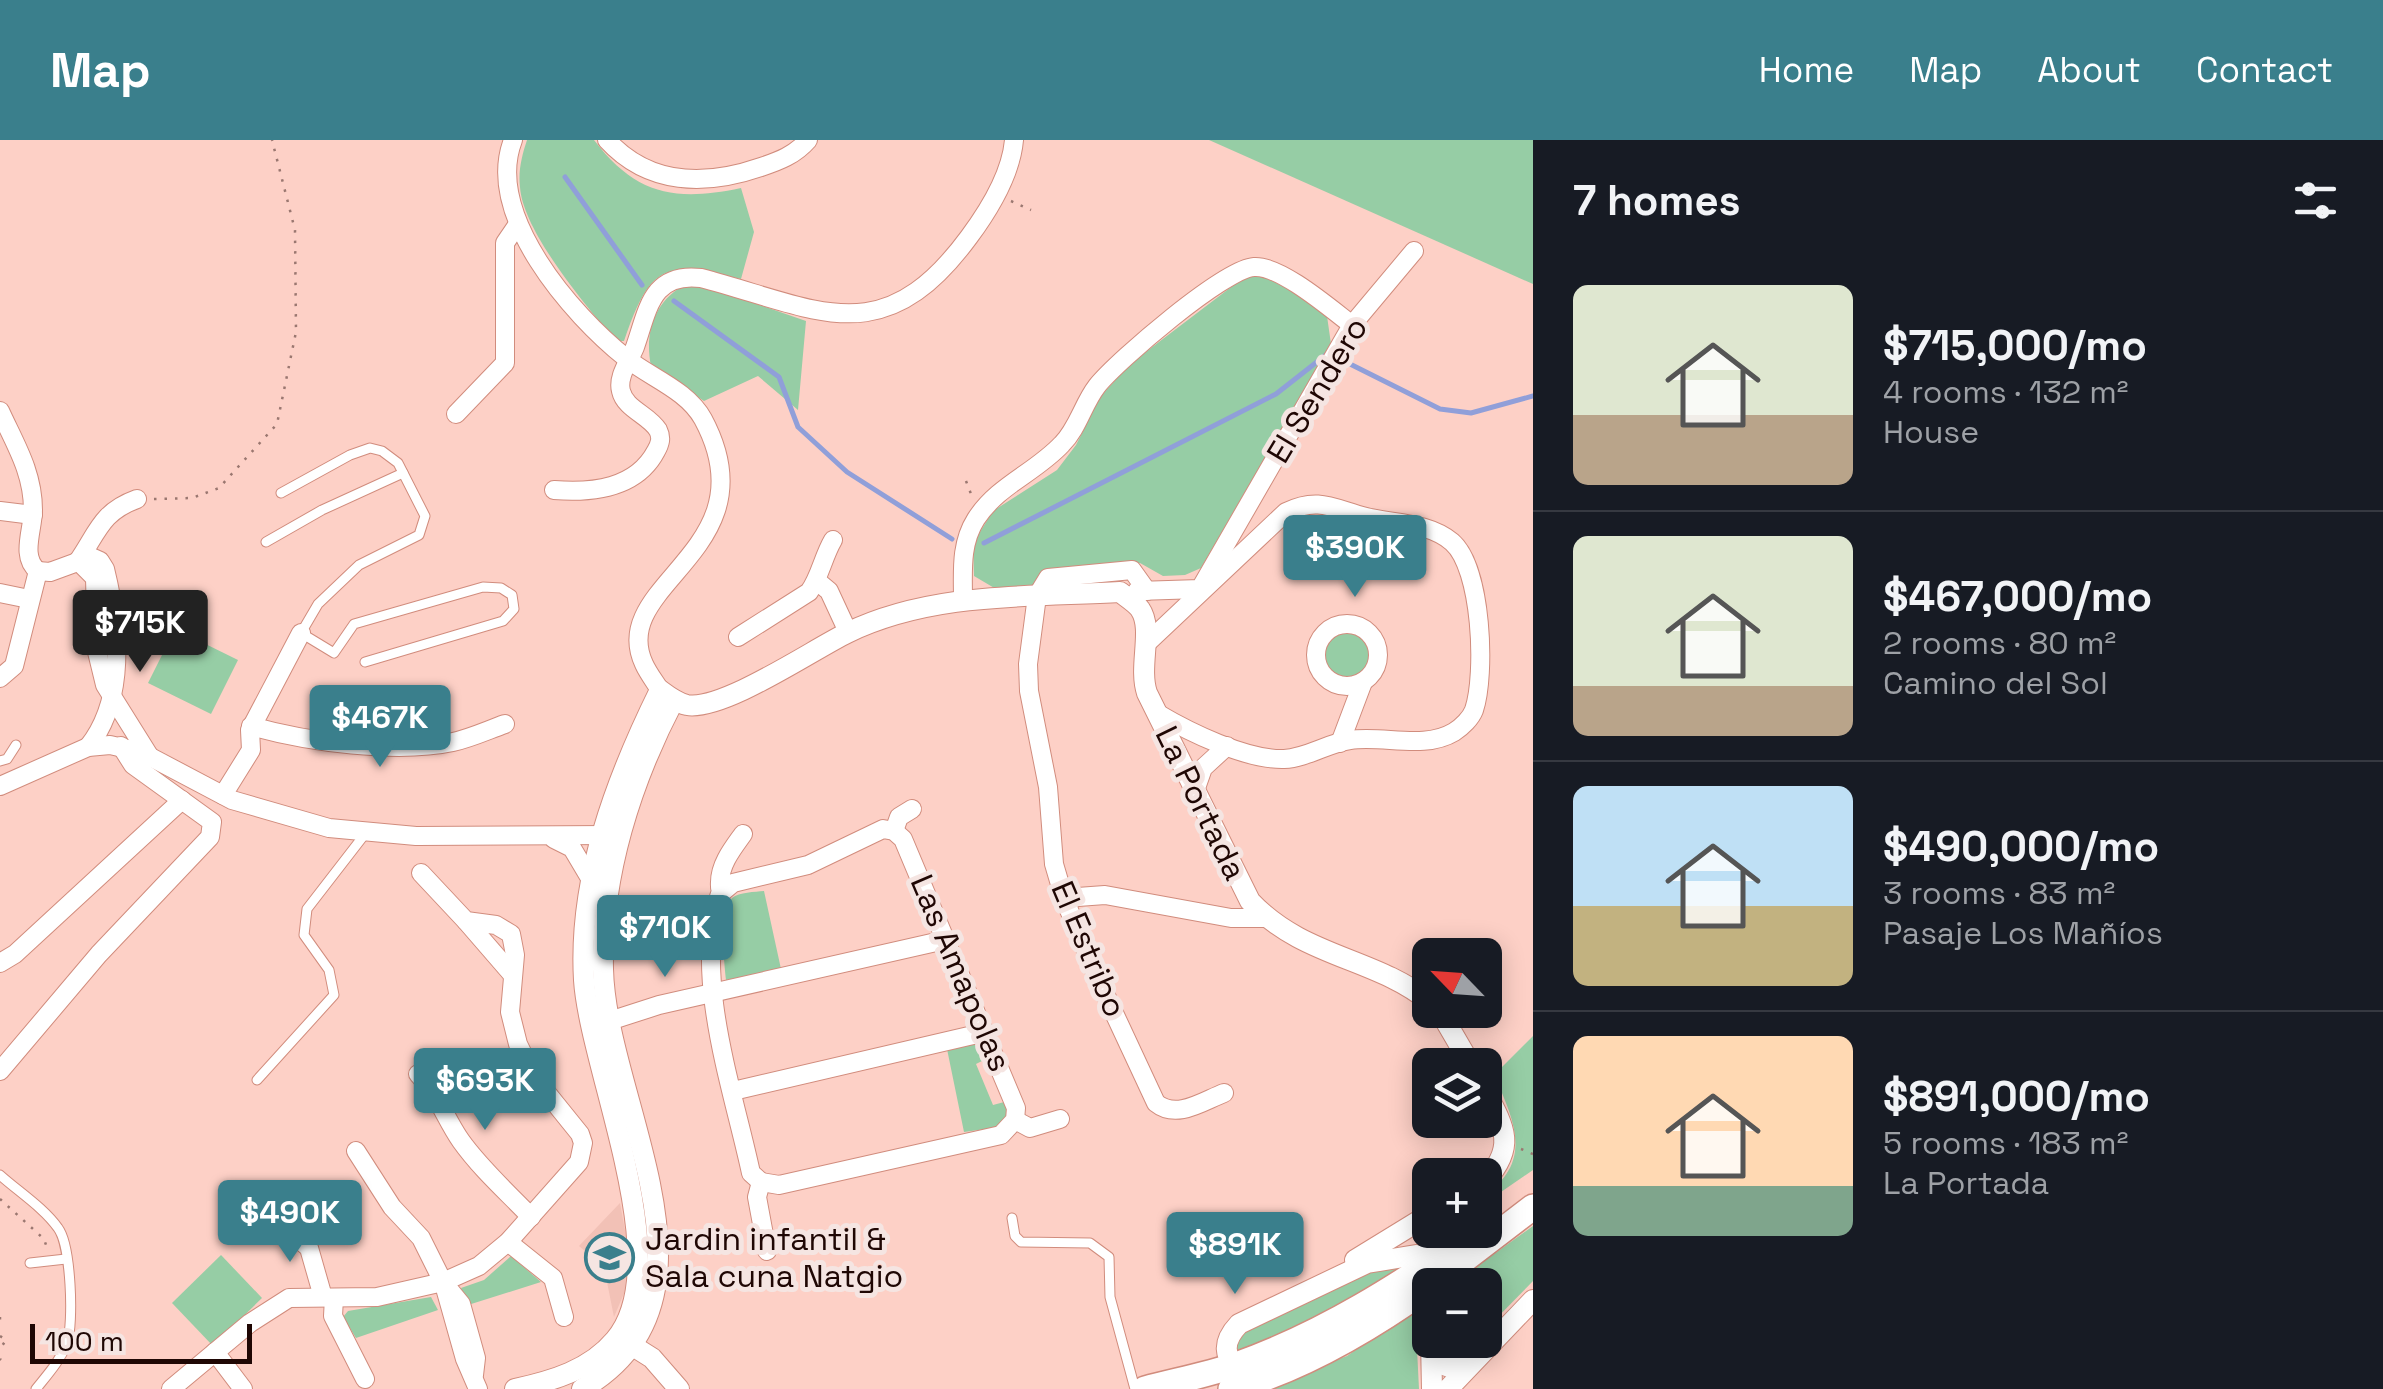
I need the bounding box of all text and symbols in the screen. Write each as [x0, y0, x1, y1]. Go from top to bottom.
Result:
text: Map [50, 40, 151, 101]
text: Home [1759, 48, 1854, 92]
text: Map [1909, 48, 1982, 92]
text: About [2037, 48, 2141, 92]
text: Contact [2196, 48, 2333, 92]
icon: filters [2288, 173, 2343, 228]
text: 7 homes [1573, 174, 1741, 227]
street label: El Sendero [1258, 310, 1376, 470]
text: $715,000/mo [1883, 319, 2147, 372]
icon: home [1653, 325, 1773, 445]
text: 4 rooms · 132 m² [1883, 372, 2129, 412]
text: House [1883, 412, 1979, 452]
pin: $390K [1285, 515, 1425, 600]
text: $390K [1305, 527, 1405, 567]
text: $467,000/mo [1883, 570, 2152, 623]
icon: home [1653, 576, 1773, 696]
pin: $715K [70, 590, 210, 675]
text: $715K [95, 602, 185, 642]
text: 2 rooms · 80 m² [1883, 623, 2116, 663]
text: Camino del Sol [1883, 663, 2108, 703]
pin: $467K [310, 685, 450, 770]
text: $467K [332, 697, 428, 737]
street label: La Portada [1147, 720, 1255, 886]
text: $490,000/mo [1883, 820, 2159, 873]
icon: home [1653, 826, 1773, 946]
street label: Las Amapolas [902, 869, 1020, 1077]
text: 3 rooms · 83 m² [1883, 873, 2115, 913]
street label: El Estribo [1043, 875, 1135, 1023]
pin: $710K [595, 895, 735, 980]
text: $710K [619, 907, 711, 947]
text: Pasaje Los Mañíos [1883, 913, 2163, 953]
north arrow [1412, 938, 1502, 1028]
map controls [1412, 938, 1502, 1358]
pin: $693K [415, 1048, 555, 1133]
button: layers [1412, 1048, 1502, 1138]
text: $693K [436, 1060, 534, 1100]
text: $891,000/mo [1883, 1070, 2150, 1123]
icon: home [1653, 1076, 1773, 1196]
text: 5 rooms · 183 m² [1883, 1123, 2128, 1163]
button: + [1412, 1158, 1502, 1248]
text: La Portada [1883, 1163, 2049, 1203]
pin: $490K [220, 1180, 360, 1265]
text: $490K [240, 1192, 340, 1232]
pin: $891K [1165, 1212, 1305, 1297]
place label: Jardin infantil & Sala cuna Natgio [645, 1219, 903, 1296]
text: $891K [1189, 1224, 1281, 1264]
school or university icon: Jardin infantil & Sala cuna Natgio [584, 1231, 636, 1283]
button: − [1412, 1268, 1502, 1358]
scale bar [30, 1319, 252, 1364]
text: 100 m [45, 1323, 124, 1359]

